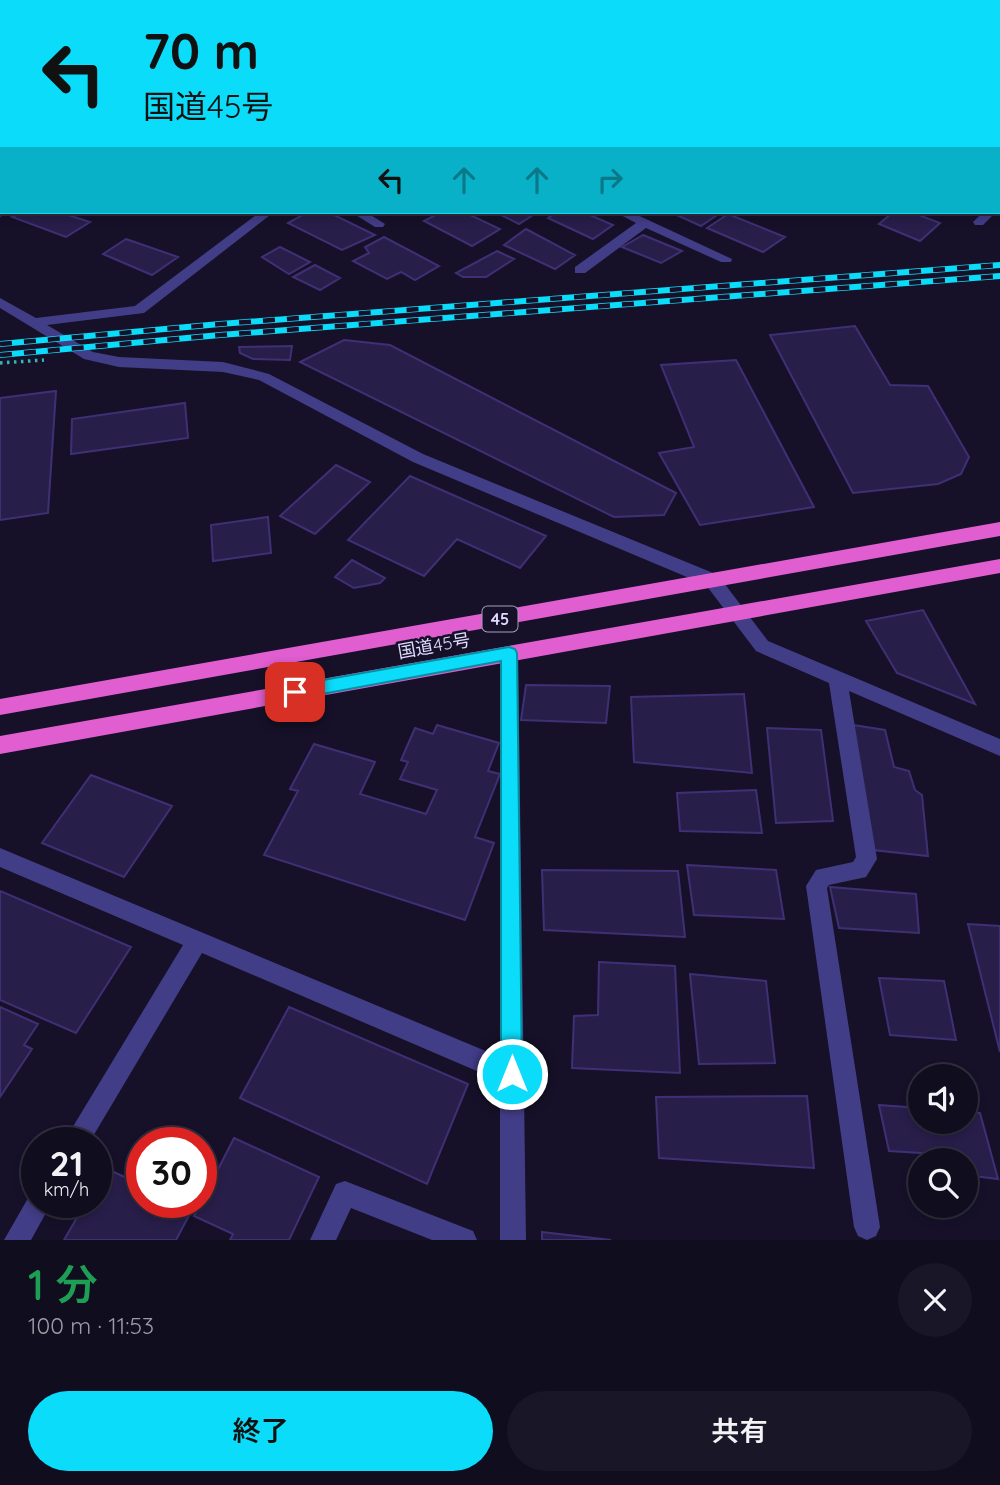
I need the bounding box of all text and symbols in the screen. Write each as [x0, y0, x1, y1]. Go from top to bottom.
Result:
text: 70 m [143, 20, 259, 81]
icon: left [28, 28, 119, 119]
text: 国道45号 [143, 86, 274, 126]
icon: left [372, 161, 410, 199]
icon: ahead [445, 161, 483, 199]
icon: ahead [518, 161, 556, 199]
icon: right [591, 161, 629, 199]
road number: 45 [482, 606, 518, 632]
street label: 国道45号 [396, 628, 472, 663]
pin [265, 662, 325, 722]
icon: arrive [276, 673, 314, 711]
position arrow [475, 1037, 549, 1111]
map controls [908, 1064, 978, 1218]
button: sound [908, 1064, 978, 1134]
speed limit sign: 30 [126, 1127, 217, 1218]
text: 21 [50, 1141, 83, 1185]
button: search [908, 1148, 978, 1218]
text: km/h [44, 1178, 89, 1201]
text: 1 分 [28, 1258, 98, 1311]
button: close [898, 1263, 972, 1337]
text: 100 m · 11:53 [28, 1311, 154, 1340]
button: 終了 [28, 1391, 493, 1471]
button: 共有 [507, 1391, 972, 1471]

